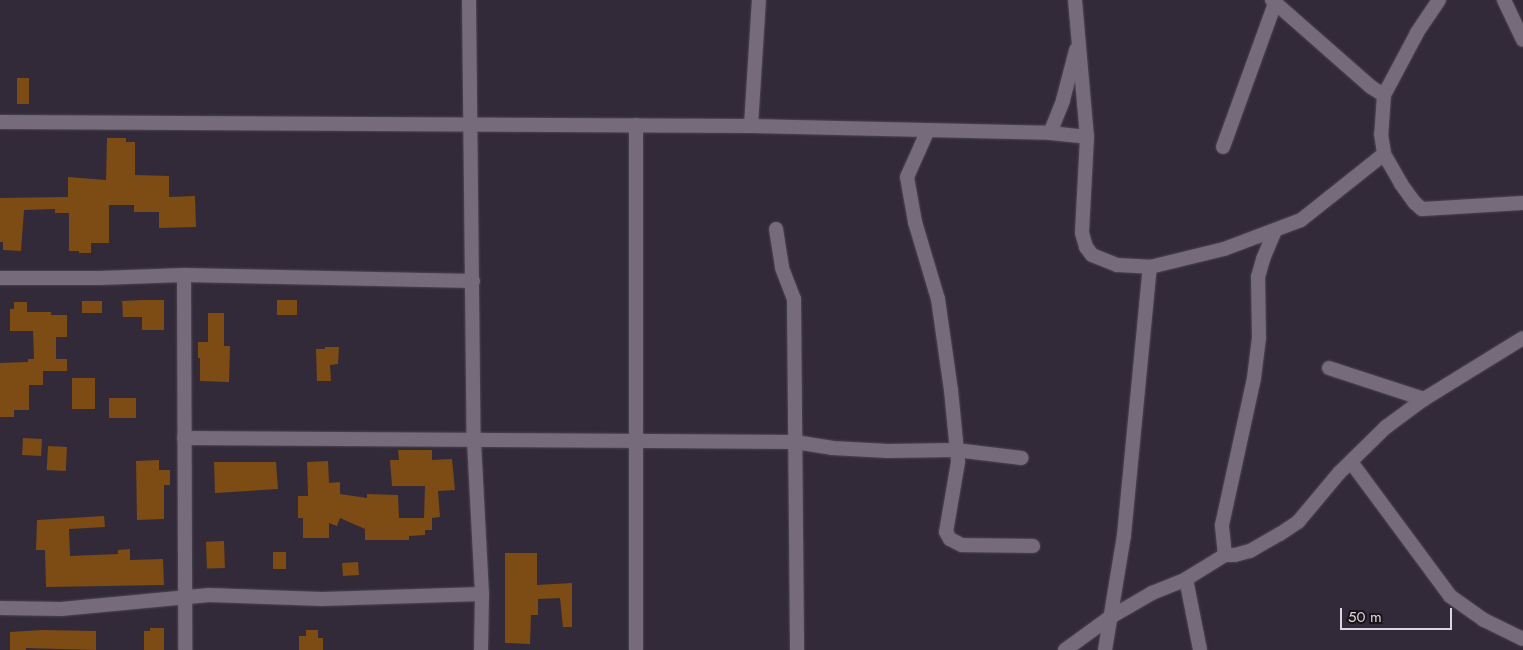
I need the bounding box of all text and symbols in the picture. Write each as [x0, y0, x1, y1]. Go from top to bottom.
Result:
scale bar [1343, 598, 1456, 630]
text: 50 m [1348, 606, 1382, 628]

